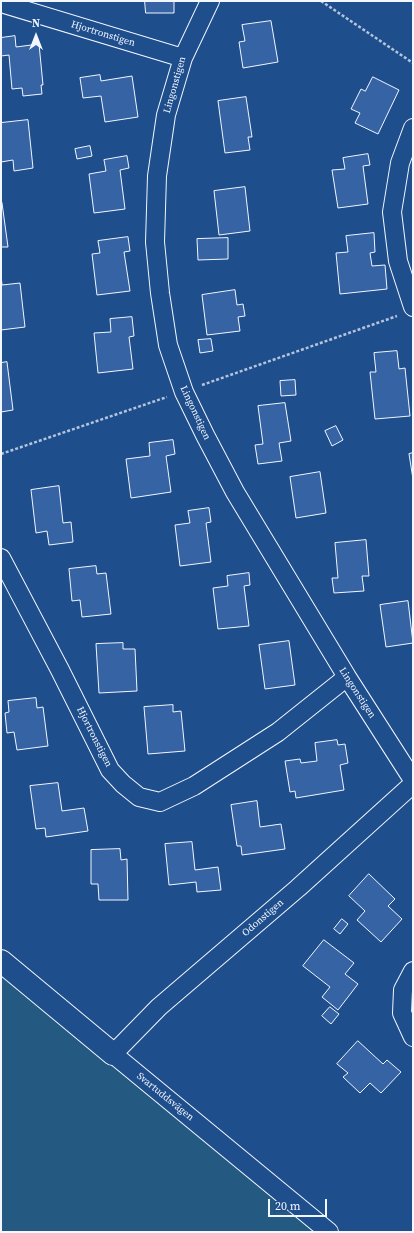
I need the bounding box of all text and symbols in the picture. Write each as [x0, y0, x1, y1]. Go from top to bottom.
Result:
north arrow [16, 16, 56, 56]
text: N [32, 16, 40, 31]
street label: Hjortronstigen [70, 19, 136, 49]
street label: Lingonstigen [161, 55, 189, 115]
street label: Lingonstigen [177, 384, 213, 442]
street label: Lingonstigen [336, 665, 378, 721]
street label: Hjortronstigen [74, 705, 114, 769]
street label: Odonstigen [240, 897, 286, 939]
street label: Svartuddsvägen [134, 1070, 196, 1124]
scale bar [270, 1191, 329, 1217]
text: 20 m [275, 1198, 301, 1214]

